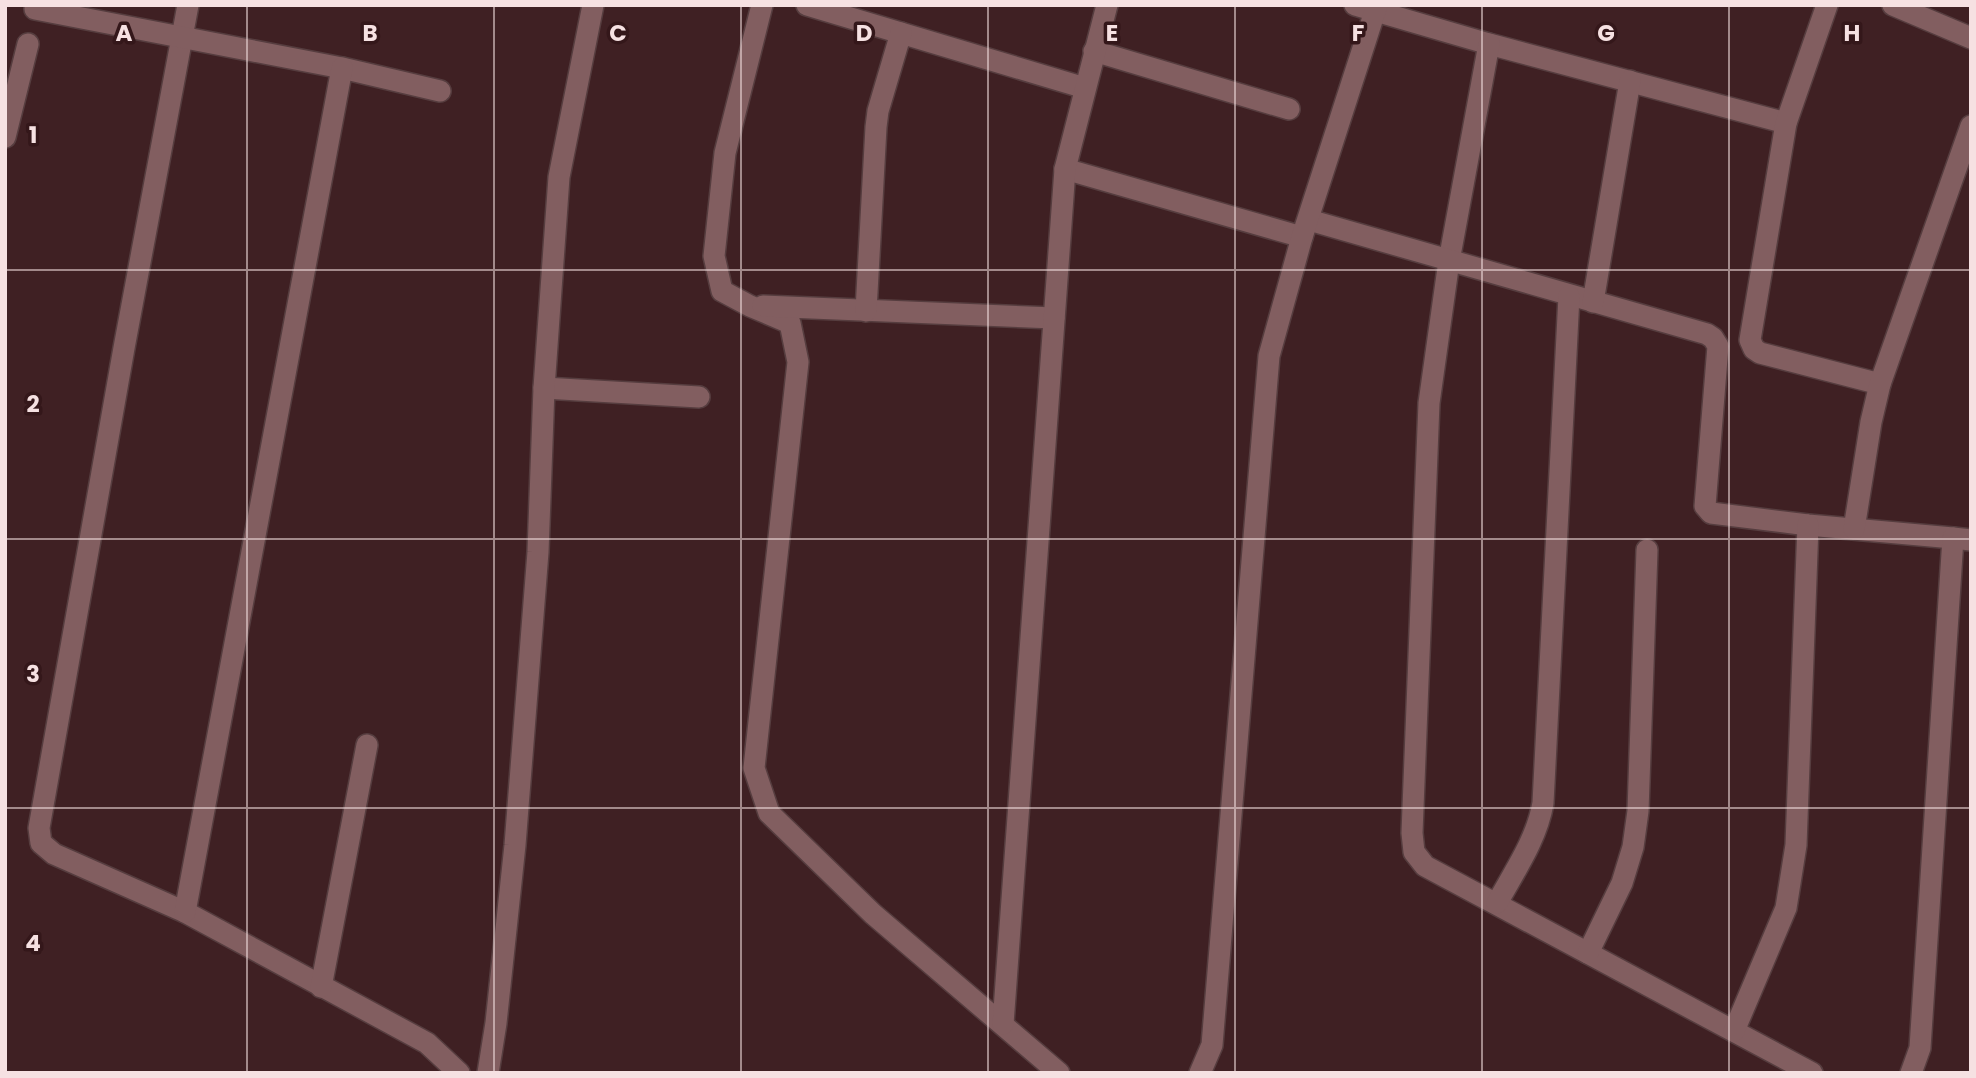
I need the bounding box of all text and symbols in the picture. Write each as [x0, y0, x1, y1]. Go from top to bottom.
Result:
text: A [116, 17, 133, 49]
text: B [362, 17, 378, 49]
text: C [609, 17, 627, 49]
text: D [856, 17, 872, 49]
text: E [1106, 17, 1118, 49]
text: F [1352, 17, 1364, 49]
text: G [1597, 17, 1615, 49]
text: H [1844, 17, 1860, 49]
text: 1 [29, 119, 37, 151]
text: 2 [26, 388, 40, 420]
text: 3 [26, 658, 40, 690]
text: 4 [25, 927, 41, 959]

